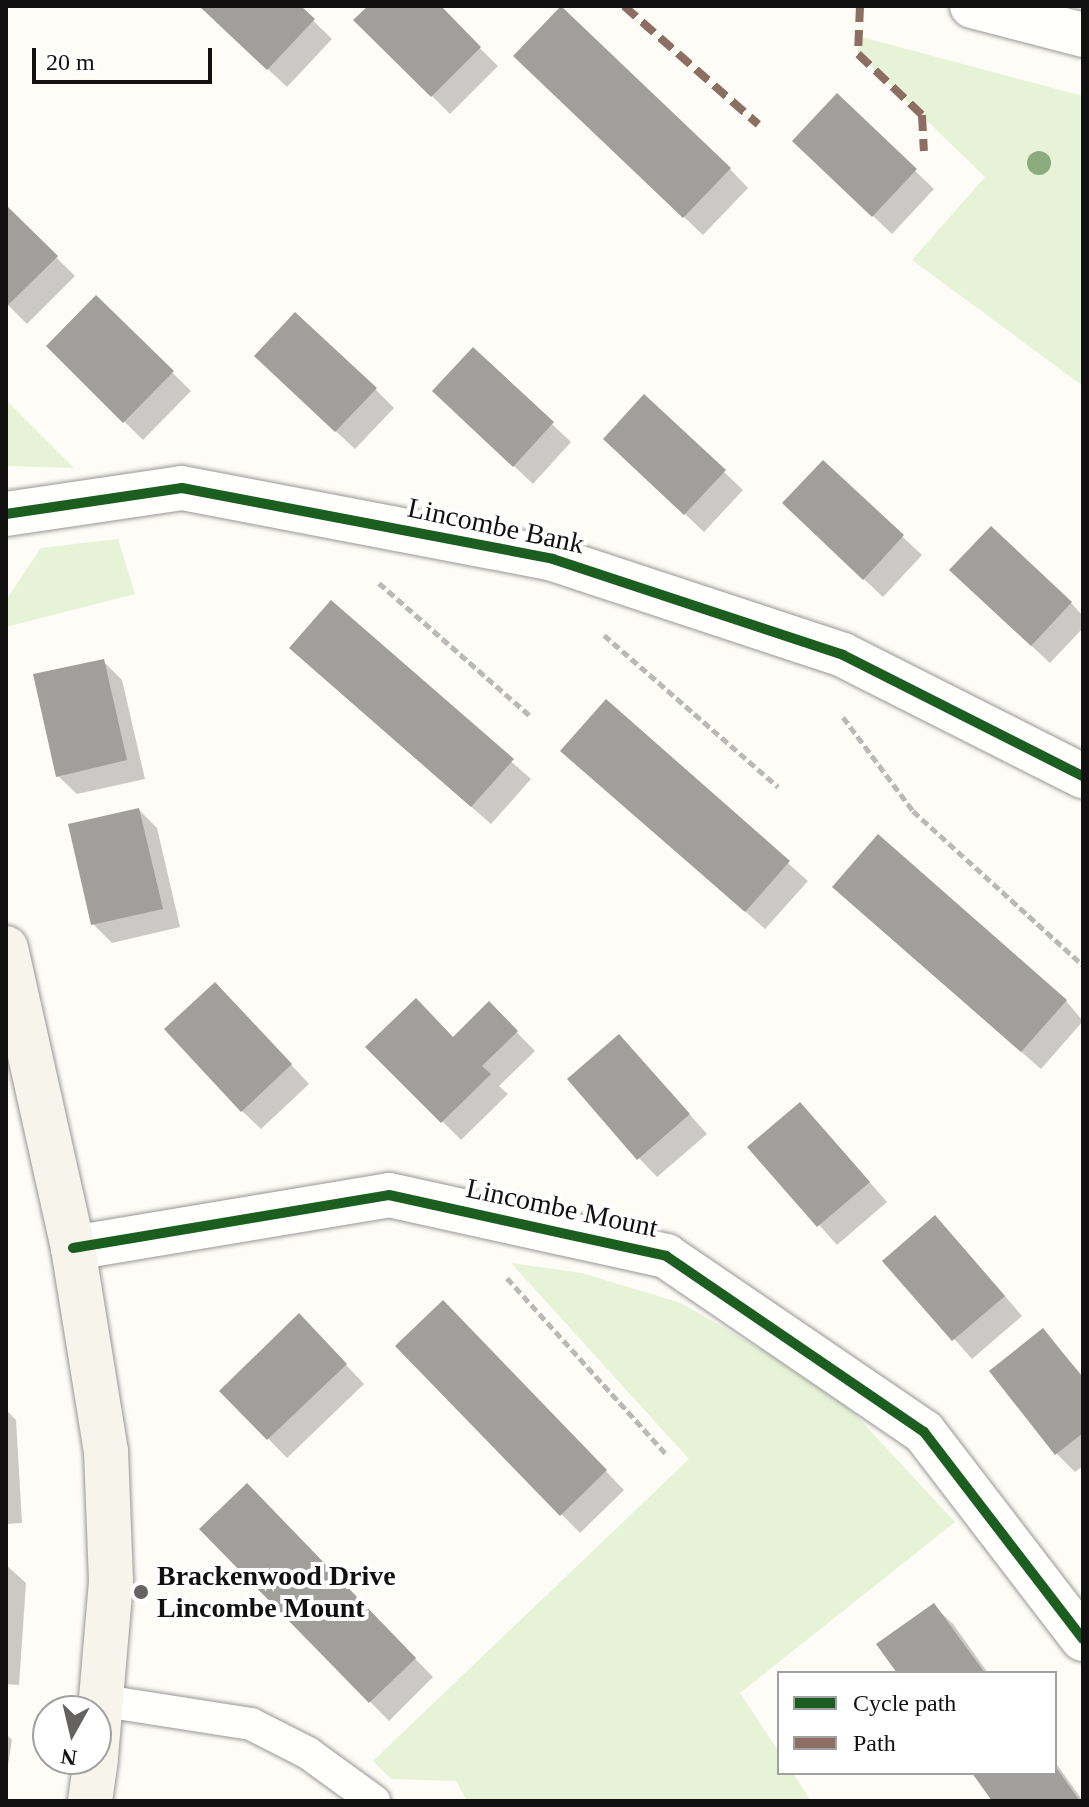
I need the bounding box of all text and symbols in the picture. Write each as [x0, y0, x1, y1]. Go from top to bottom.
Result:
scale bar [36, 32, 216, 82]
text: 20 m [46, 49, 95, 75]
street label: Lincombe Bank [405, 491, 587, 561]
street label: Lincombe Mount [463, 1171, 661, 1245]
place label: Brackenwood Drive Lincombe Mount [157, 1559, 396, 1625]
marker: Brackenwood Drive Lincombe Mount [132, 1583, 150, 1601]
legend [777, 1671, 1057, 1775]
text: Cycle path [853, 1690, 956, 1716]
north arrow [32, 1695, 112, 1775]
text: Path [853, 1730, 896, 1756]
text: N [59, 1744, 78, 1771]

